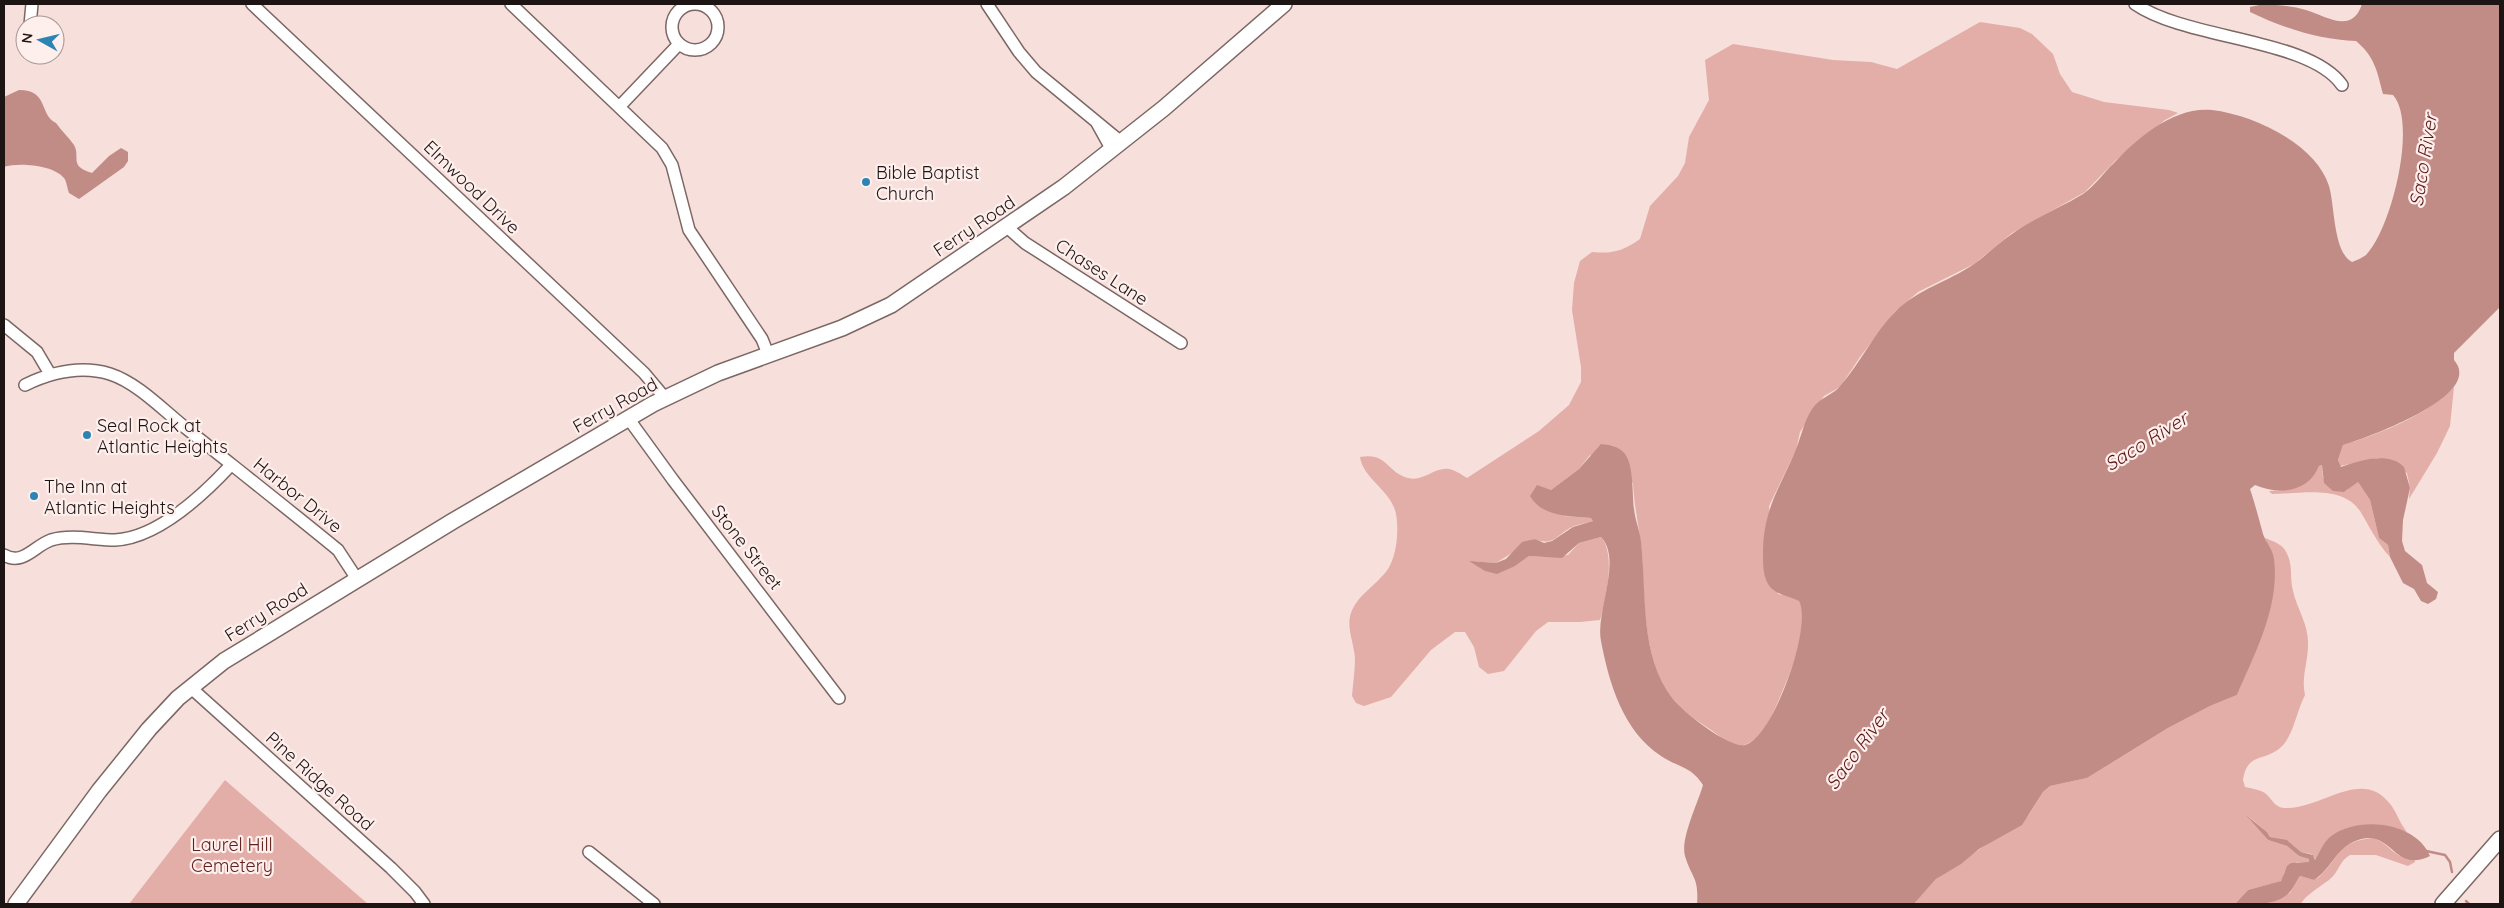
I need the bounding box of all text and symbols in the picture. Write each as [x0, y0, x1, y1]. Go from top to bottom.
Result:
north arrow [15, 15, 65, 65]
text: N [17, 32, 37, 45]
water label: Saco River [2404, 109, 2443, 208]
street label: Elmwood Drive [419, 135, 525, 239]
place label: Bible Baptist Church [876, 161, 980, 205]
marker: Bible Baptist Church [860, 176, 872, 188]
street label: Ferry Road [929, 190, 1019, 262]
street label: Chases Lane [1051, 234, 1153, 310]
street label: Ferry Road [568, 372, 662, 438]
water label: Saco River [2100, 405, 2194, 476]
place label: Seal Rock at Atlantic Heights [97, 414, 228, 458]
marker: Seal Rock at Atlantic Heights [81, 429, 93, 441]
street label: Harbor Drive [249, 452, 347, 538]
place label: The Inn at Atlantic Heights [44, 475, 175, 519]
marker: The Inn at Atlantic Heights [28, 490, 40, 502]
street label: Stone Street [707, 500, 787, 594]
street label: Ferry Road [220, 577, 312, 647]
water label: Saco River [1820, 702, 1896, 794]
street label: Pine Ridge Road [261, 726, 379, 836]
park label: Laurel Hill Cemetery [191, 833, 273, 877]

